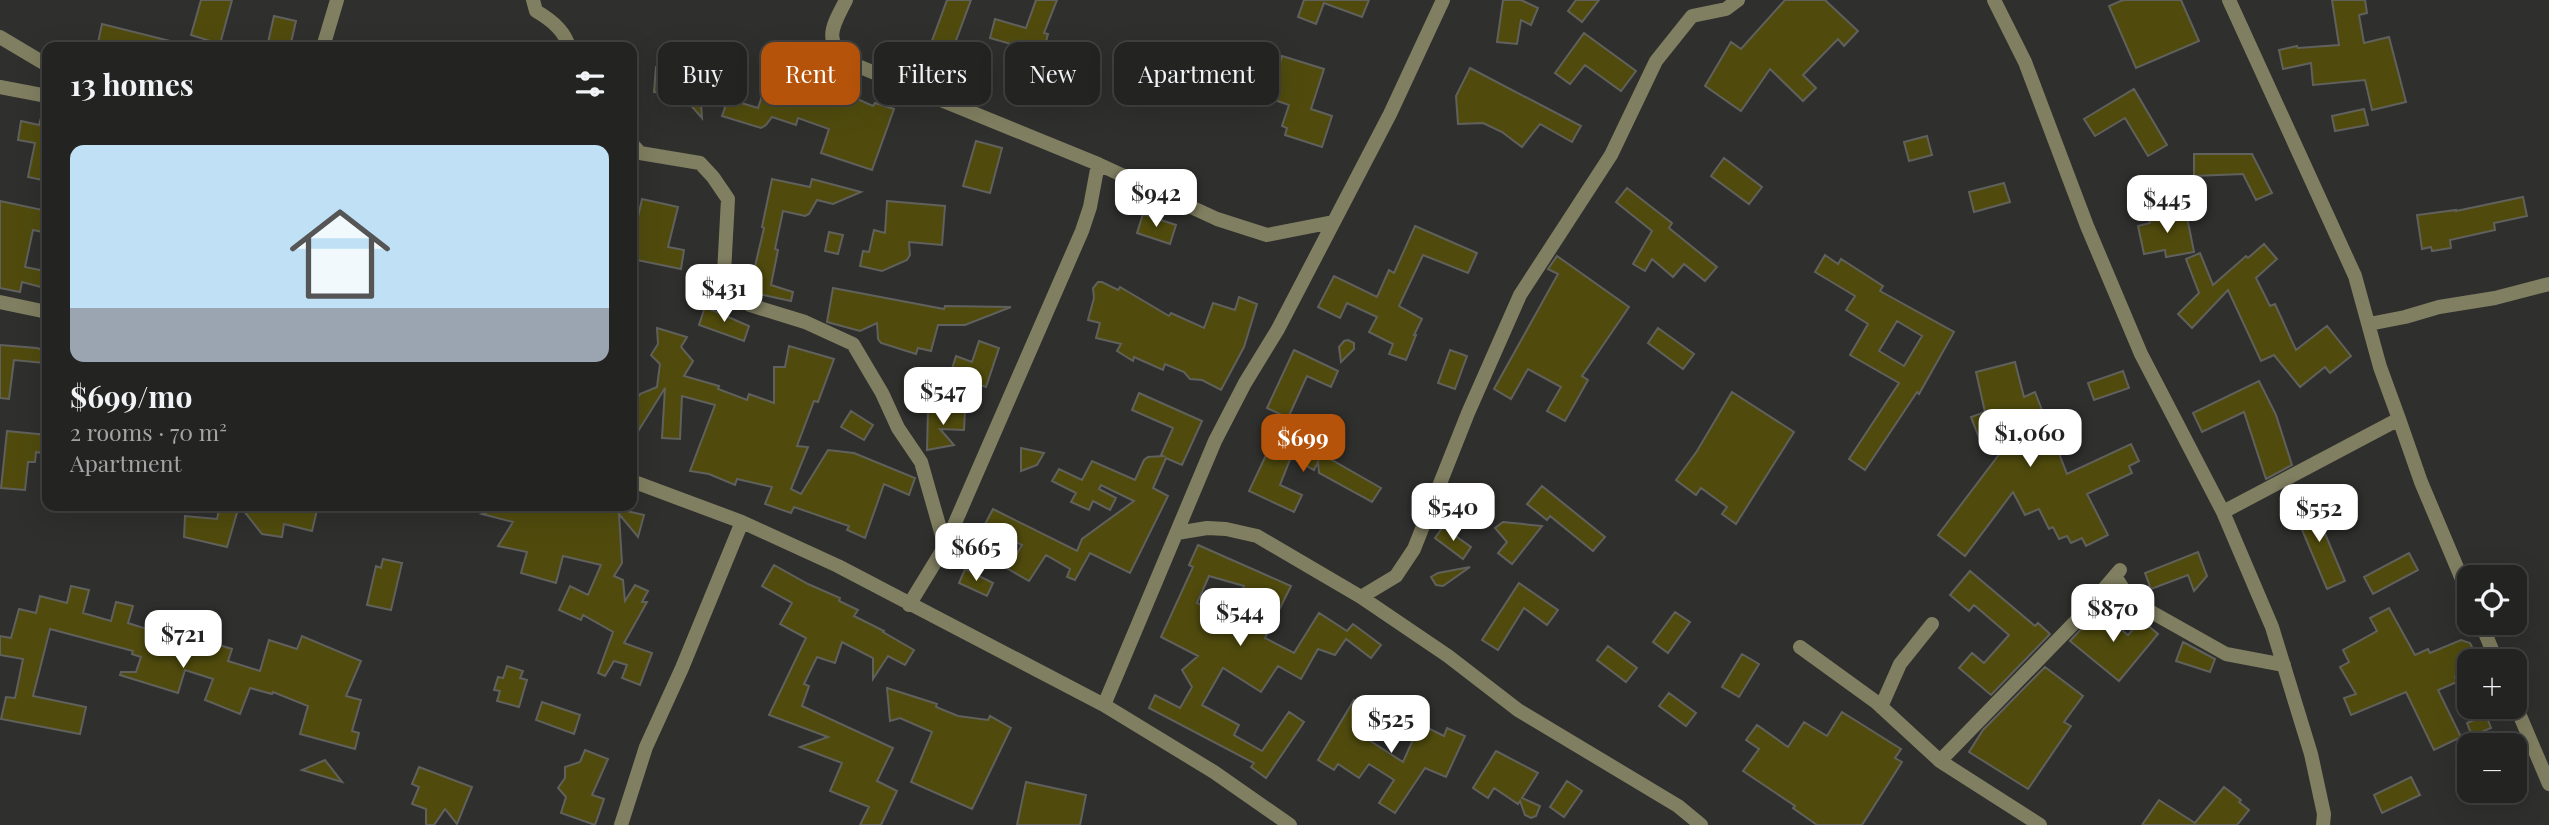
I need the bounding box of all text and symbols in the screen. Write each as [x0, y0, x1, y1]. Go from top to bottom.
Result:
chip: Buy [658, 42, 747, 105]
chip: Rent [761, 42, 860, 105]
chip: Filters [874, 42, 991, 105]
chip: New [1005, 42, 1100, 105]
chip: Apartment [1114, 42, 1279, 105]
text: 13 homes [70, 64, 194, 104]
icon: filters [571, 65, 609, 103]
pin: $942 [1115, 170, 1197, 229]
text: $942 [1131, 176, 1181, 207]
pin: $445 [2126, 176, 2208, 235]
text: $445 [2143, 182, 2191, 213]
icon: home [277, 191, 403, 317]
pin: $431 [683, 264, 765, 324]
text: $431 [702, 271, 746, 302]
pin: $547 [902, 368, 984, 427]
text: $547 [920, 374, 966, 405]
text: $699/mo [70, 376, 192, 416]
pin: $1,060 [1973, 410, 2087, 469]
pin: $699 [1262, 414, 1344, 474]
text: 2 rooms · 70 m² [70, 416, 227, 447]
text: $1,060 [1995, 416, 2065, 447]
text: $699 [1277, 421, 1329, 452]
text: Apartment [70, 447, 182, 478]
pin: $540 [1412, 484, 1494, 543]
pin: $552 [2278, 484, 2360, 544]
text: $540 [1428, 490, 1478, 521]
text: $552 [2296, 491, 2342, 522]
pin: $665 [935, 524, 1017, 583]
text: $665 [951, 530, 1001, 561]
map controls [2457, 565, 2527, 803]
button: locate [2457, 565, 2527, 635]
pin: $870 [2072, 584, 2154, 644]
pin: $544 [1199, 588, 1281, 648]
text: $870 [2087, 591, 2139, 622]
text: $544 [1216, 595, 1264, 626]
pin: $721 [142, 610, 224, 670]
text: $721 [161, 617, 205, 648]
button: + [2457, 649, 2527, 719]
pin: $525 [1350, 696, 1432, 755]
text: $525 [1368, 702, 1414, 733]
button: − [2457, 733, 2527, 803]

